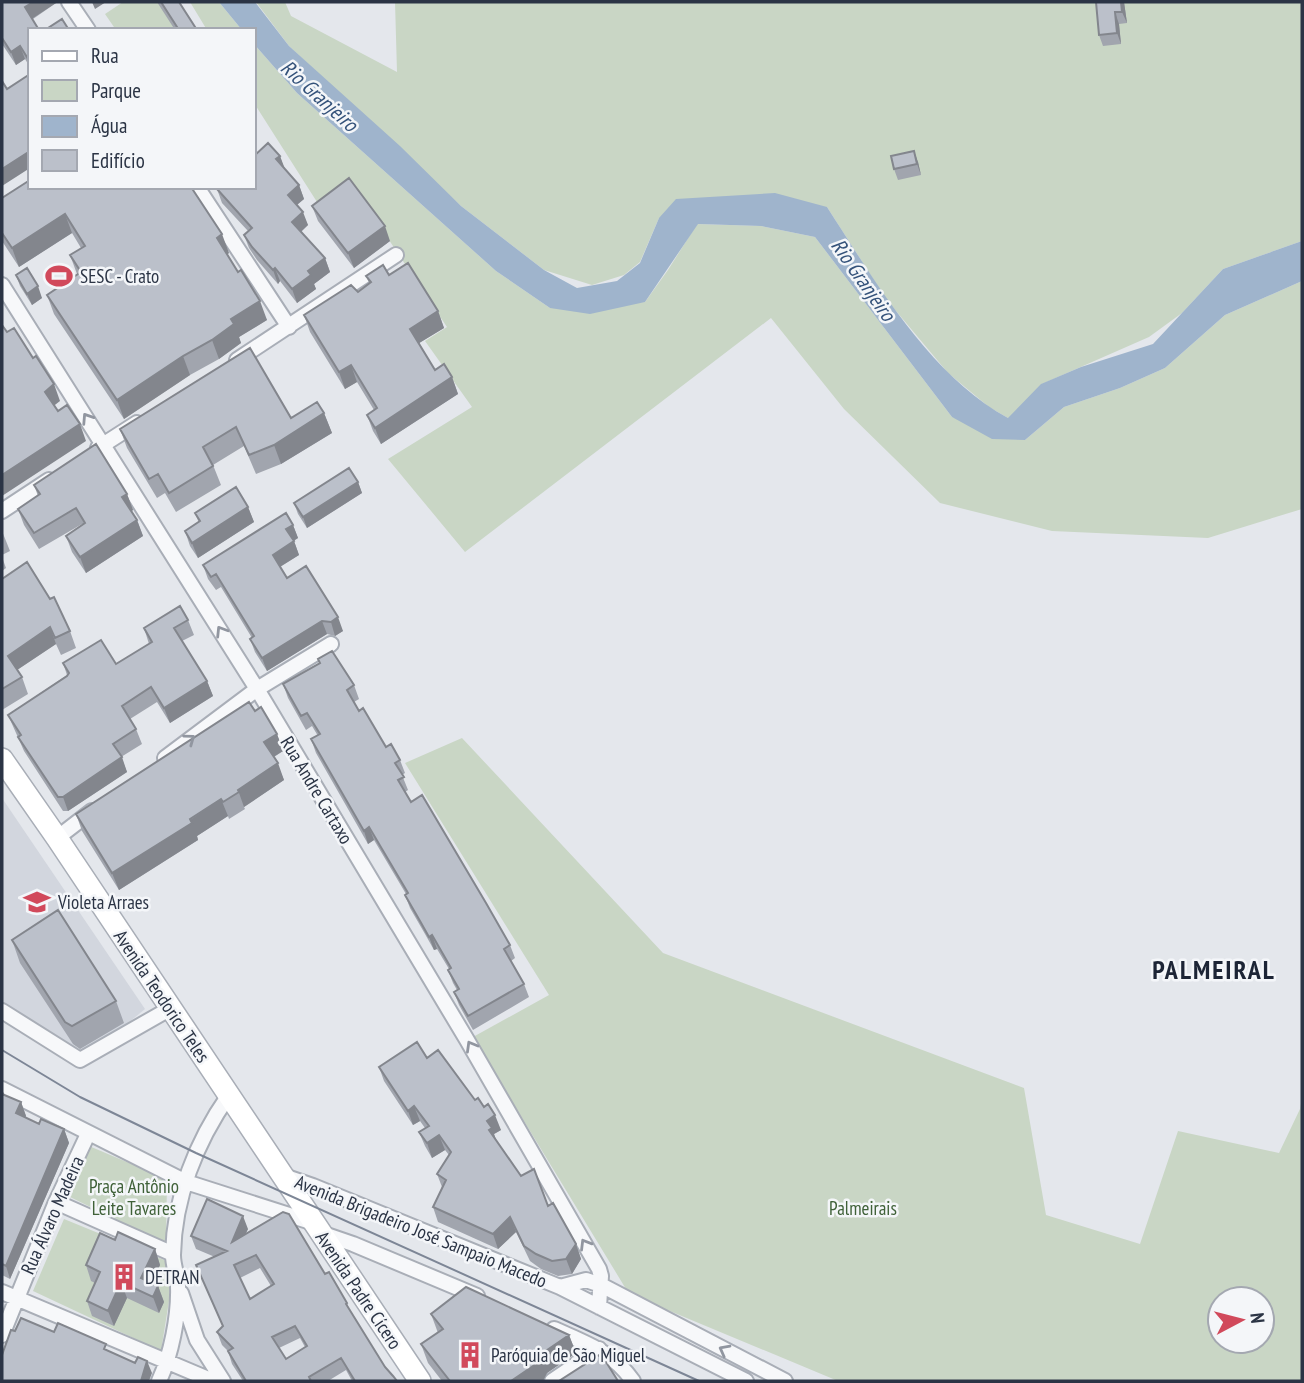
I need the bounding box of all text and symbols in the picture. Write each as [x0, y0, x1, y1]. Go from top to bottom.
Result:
legend [28, 28, 256, 189]
text: Rua [91, 42, 119, 69]
water label: Rio Granjeiro [275, 54, 365, 139]
text: Parque [91, 77, 141, 104]
text: Água [91, 112, 127, 139]
text: Edifício [91, 147, 145, 174]
water label: Rio Granjeiro [825, 233, 903, 328]
sports icon: SESC - Crato [44, 261, 74, 291]
place label: SESC - Crato [80, 264, 159, 288]
one-way arrow [83, 413, 95, 426]
one-way arrow [217, 626, 230, 639]
street label: Rua Andre Cartaxo [275, 732, 359, 848]
one-way arrow [182, 735, 195, 747]
school or university icon: Violeta Arraes [22, 887, 52, 917]
place label: Violeta Arraes [57, 890, 149, 914]
street label: Avenida Teodorico Teles [109, 925, 215, 1067]
district label: PALMEIRAL [1152, 953, 1276, 986]
one-way arrow [466, 1041, 479, 1054]
street label: Rua Álvaro Madeira [15, 1152, 89, 1278]
street label: Avenida Brigadeiro José Sampaio Macedo [292, 1169, 550, 1293]
park label: Praça Antônio Leite Tavares [89, 1174, 179, 1220]
park label: Palmeirais [829, 1196, 897, 1220]
street label: Avenida Padre Cícero [311, 1226, 407, 1354]
one-way arrow [580, 1238, 593, 1251]
building icon: DETRAN [109, 1262, 139, 1292]
place label: DETRAN [145, 1265, 200, 1289]
north arrow [1206, 1285, 1276, 1355]
text: N [1245, 1311, 1270, 1324]
building icon: Paróquia de São Miguel [455, 1340, 485, 1370]
place label: Paróquia de São Miguel [491, 1343, 646, 1367]
one-way arrow [719, 1344, 732, 1358]

